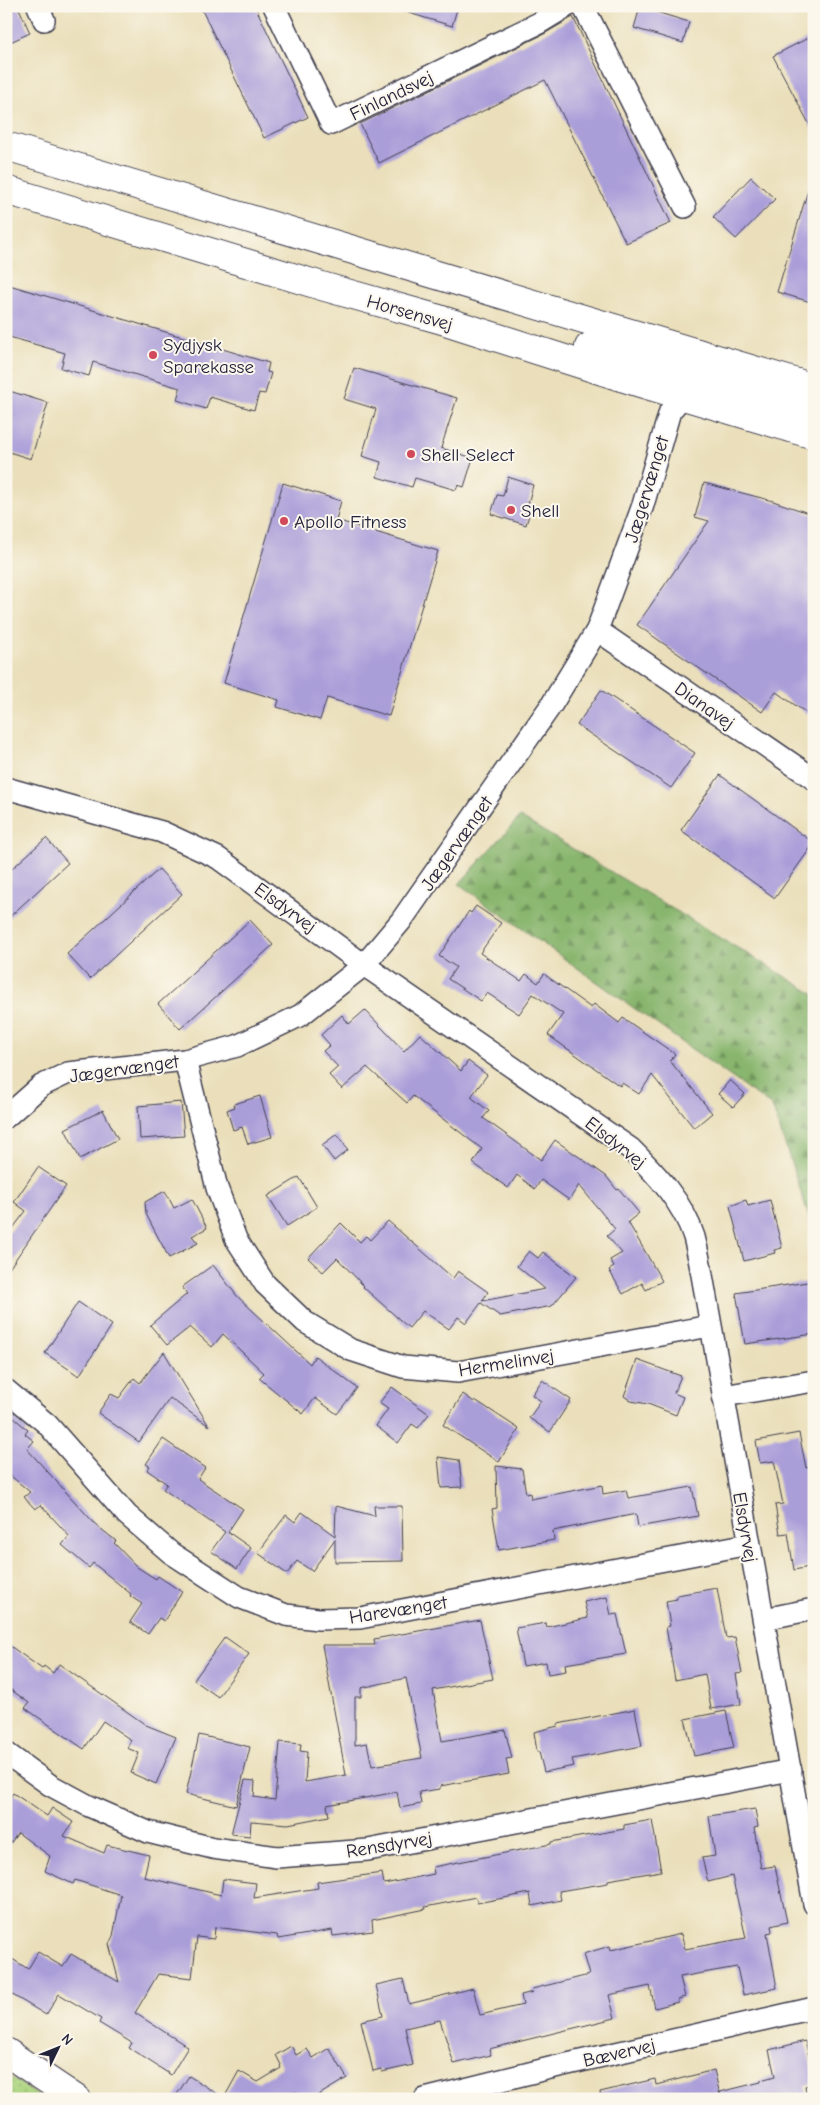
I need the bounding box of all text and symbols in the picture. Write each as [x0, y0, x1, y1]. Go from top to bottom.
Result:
street label: Finlandsvej [346, 66, 437, 125]
street label: Horsensvej [364, 290, 455, 336]
place label: Sydjysk Sparekasse [163, 334, 254, 378]
marker: Sydjysk Sparekasse [147, 349, 159, 361]
street label: Jægervænget [620, 433, 674, 545]
place label: Shell Select [421, 444, 515, 466]
marker: Shell Select [405, 448, 417, 460]
place label: Shell [521, 500, 560, 522]
marker: Shell [505, 504, 517, 516]
place label: Apollo Fitness [294, 511, 407, 533]
marker: Apollo Fitness [278, 515, 290, 527]
street label: Dianavej [670, 677, 739, 734]
street label: Jægervænget [416, 792, 498, 895]
street label: Elsdyrvej [250, 878, 321, 938]
street label: Jægervænget [68, 1050, 181, 1088]
street label: Elsdyrvej [581, 1112, 650, 1173]
street label: Hermelinvej [457, 1345, 556, 1381]
street label: Elsdyrvej [728, 1490, 762, 1564]
street label: Harevænget [348, 1591, 449, 1629]
street label: Rensdyrvej [345, 1827, 434, 1863]
north arrow [32, 2022, 82, 2072]
text: N [58, 2030, 76, 2049]
street label: Bævervej [581, 2034, 658, 2072]

